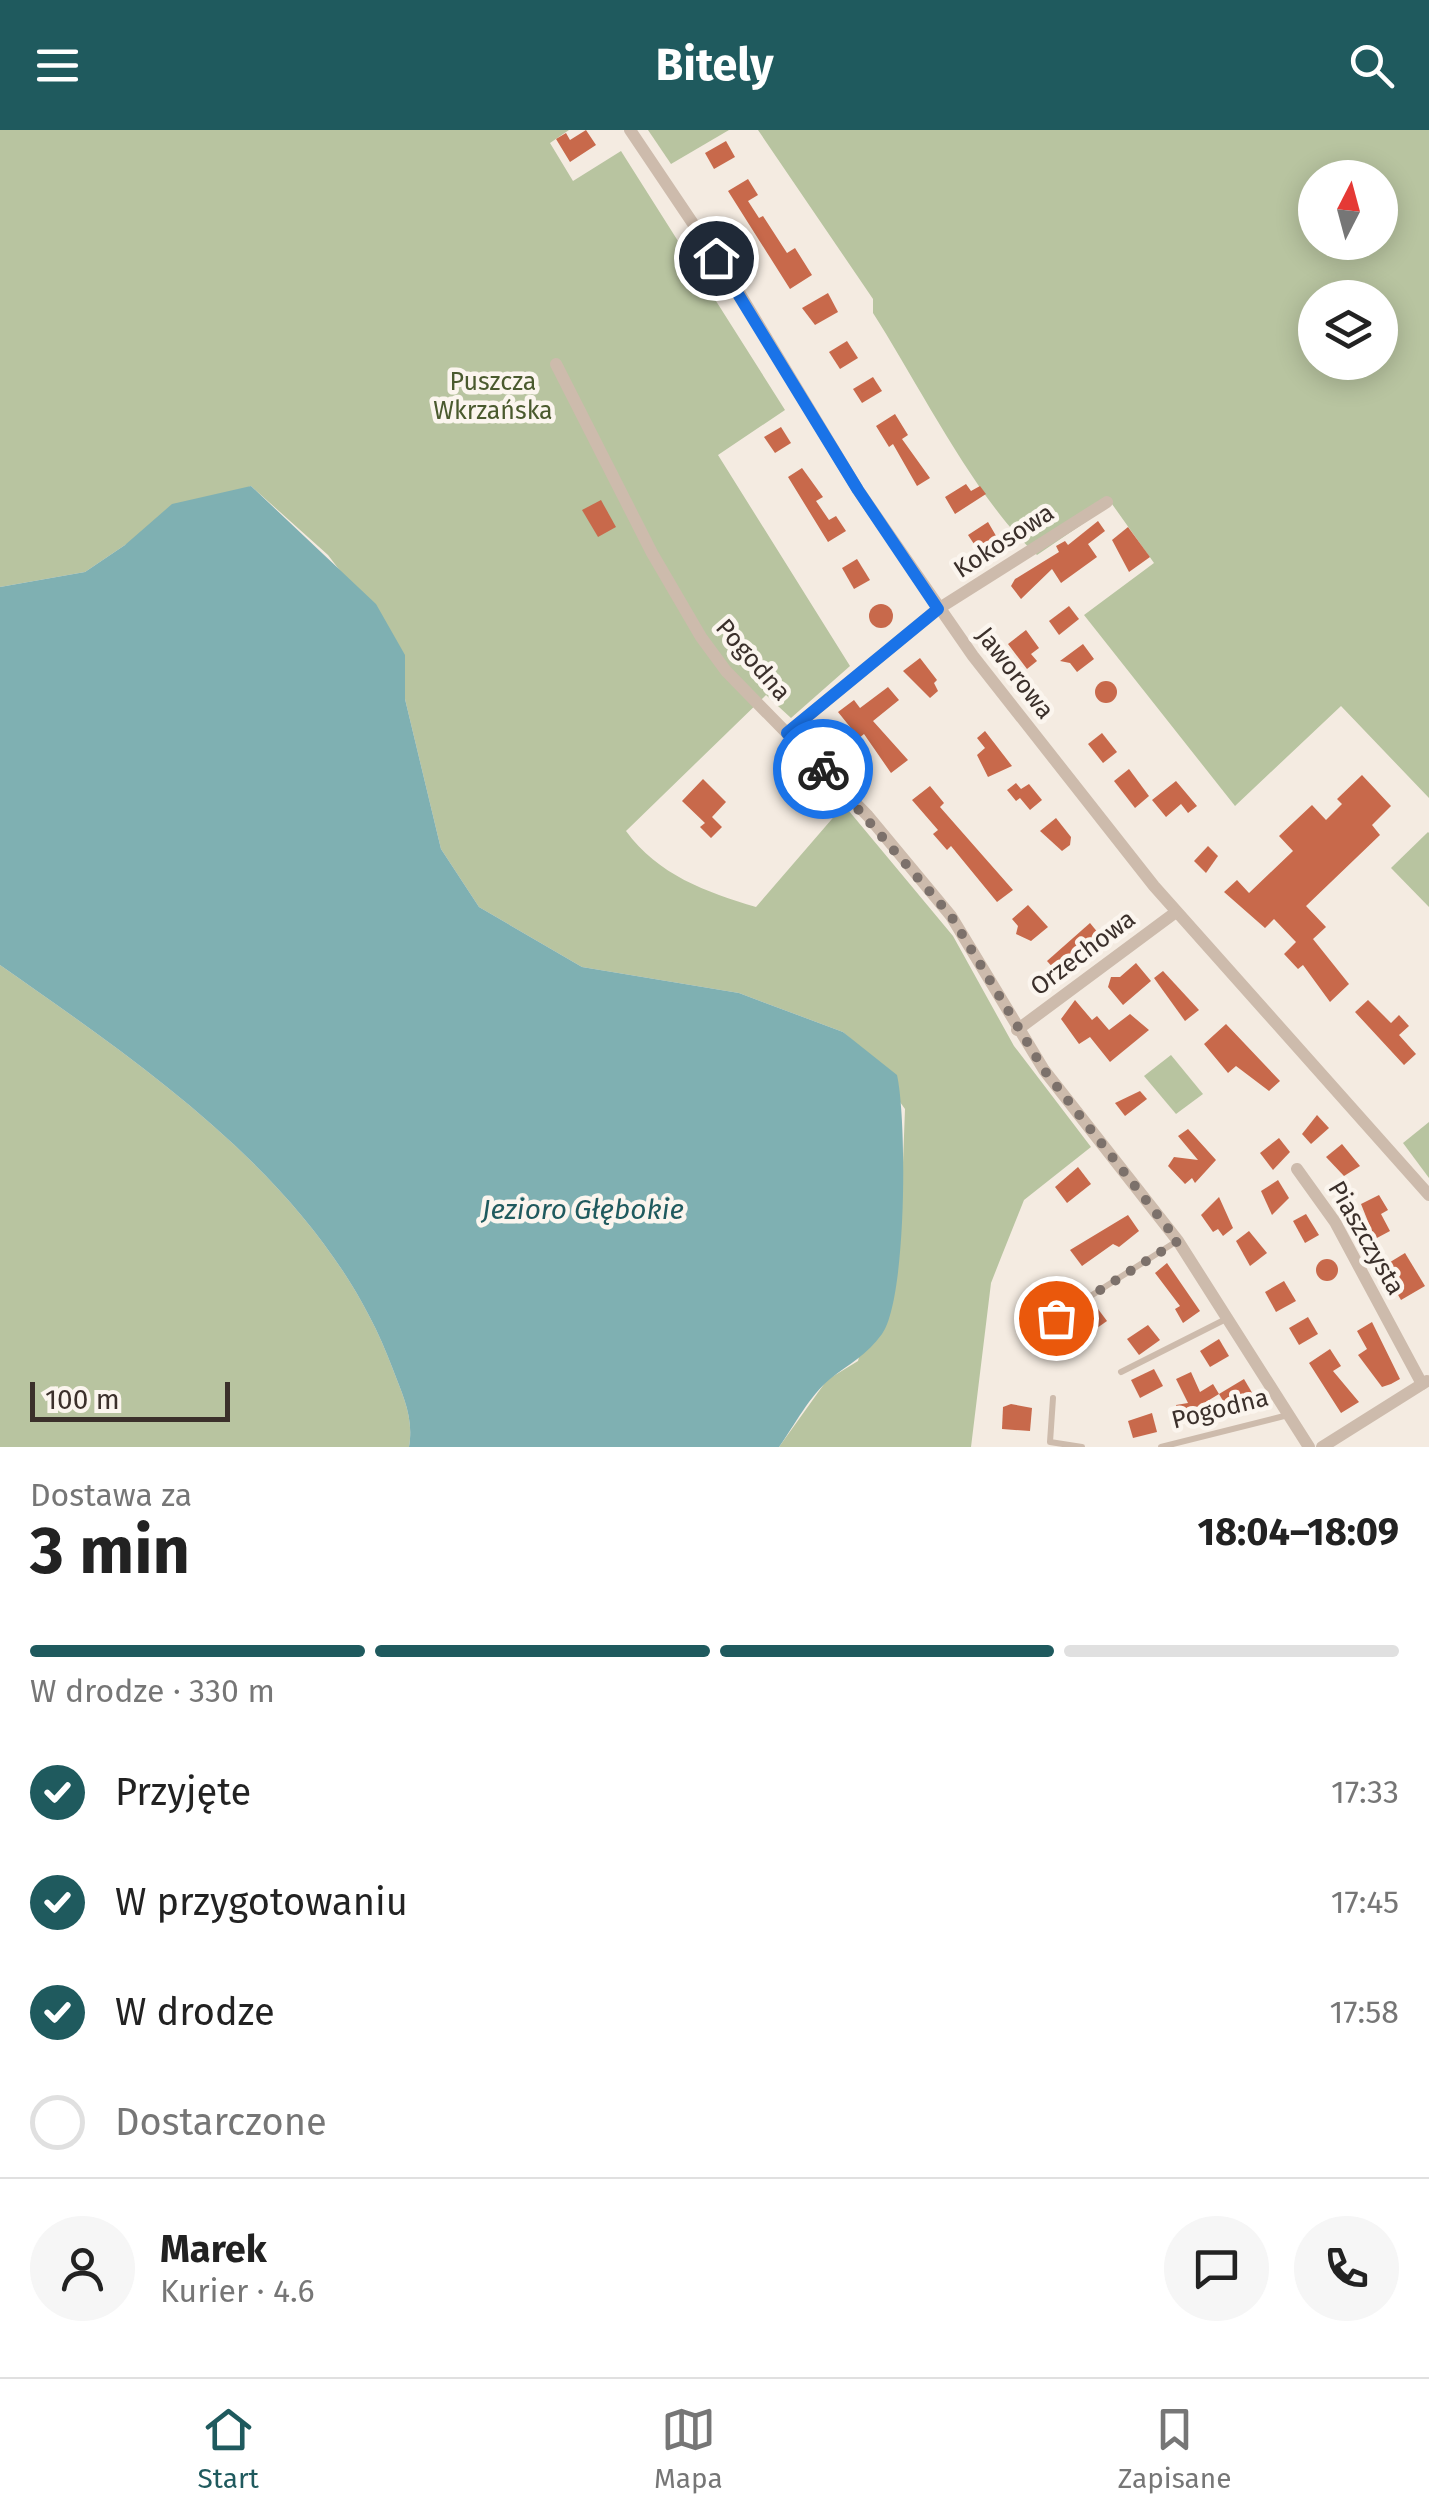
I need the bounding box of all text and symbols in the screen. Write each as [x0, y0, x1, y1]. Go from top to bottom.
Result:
icon: menu [30, 38, 85, 93]
text: Bitely [655, 38, 774, 92]
icon: search [1344, 38, 1399, 93]
north arrow [1298, 160, 1398, 260]
map controls [1298, 160, 1398, 380]
pin [674, 216, 759, 301]
icon: home [689, 231, 744, 286]
button: layers [1298, 280, 1398, 380]
park label: Puszcza Wkrzańska [433, 367, 553, 426]
street label: Kokosowa [948, 497, 1060, 585]
street label: Pogodna [709, 613, 797, 707]
street label: Jaworowa [970, 621, 1060, 725]
courier [773, 719, 873, 819]
icon: bike [796, 742, 851, 797]
street label: Orzechowa [1025, 904, 1141, 1002]
street label: Piaszczysta [1321, 1176, 1411, 1300]
water label: Jezioro Głębokie [480, 1193, 684, 1226]
pin [1014, 1276, 1099, 1361]
icon: bag [1029, 1291, 1084, 1346]
scale bar [30, 1377, 230, 1422]
street label: Pogodna [1168, 1382, 1272, 1436]
text: 100 m [45, 1383, 120, 1416]
text: Dostawa za [30, 1476, 192, 1514]
text: 18:04–18:09 [1197, 1509, 1399, 1555]
text: 3 min [30, 1512, 190, 1590]
text: W drodze · 330 m [30, 1672, 275, 1710]
icon: check [30, 1765, 85, 1820]
text: Przyjęte [115, 1769, 251, 1815]
text: 17:33 [1331, 1773, 1399, 1811]
icon: check [30, 1875, 85, 1930]
text: W przygotowaniu [115, 1879, 408, 1925]
text: 17:45 [1331, 1883, 1399, 1921]
icon: check [30, 1985, 85, 2040]
text: W drodze [115, 1989, 275, 2035]
text: 17:58 [1329, 1993, 1399, 2031]
text: Dostarczone [115, 2099, 327, 2145]
button: person [30, 2216, 135, 2321]
button: chat [1164, 2216, 1269, 2321]
button: phone [1294, 2216, 1399, 2321]
text: Marek [160, 2226, 267, 2272]
text: Kurier · 4.6 [160, 2272, 314, 2310]
tab: Start [198, 2402, 259, 2495]
tab: Mapa [654, 2402, 723, 2495]
tab: Zapisane [1118, 2402, 1231, 2495]

